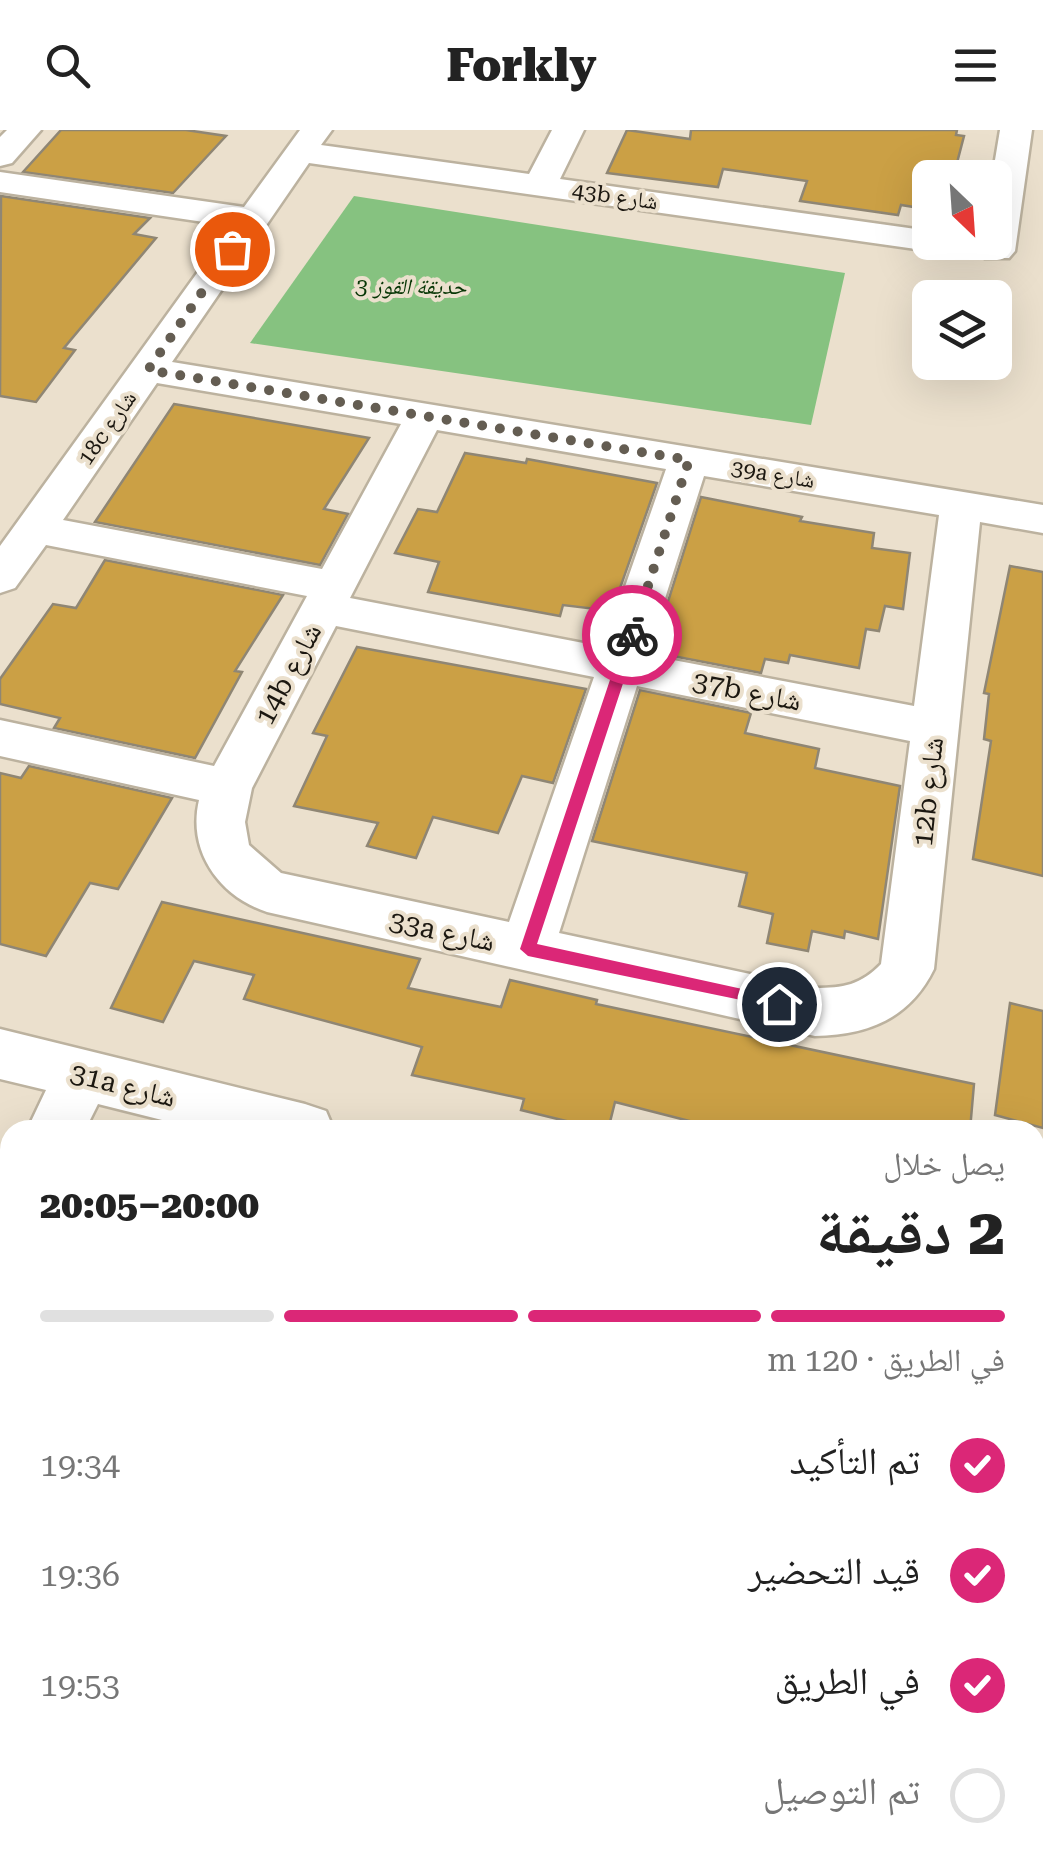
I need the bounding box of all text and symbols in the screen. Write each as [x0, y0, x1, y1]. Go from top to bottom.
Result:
icon: search [40, 38, 95, 93]
icon: menu [948, 38, 1003, 93]
text: Forkly [446, 39, 597, 92]
north arrow [912, 160, 1012, 260]
map controls [912, 160, 1012, 380]
street label: 43b شارع [570, 178, 659, 215]
pin [190, 207, 275, 292]
icon: bag [205, 222, 260, 277]
park label: حديقة القوز 3 [354, 274, 468, 299]
button: layers [912, 280, 1012, 380]
street label: 18c شارع [73, 386, 142, 470]
street label: 39a شارع [729, 455, 816, 494]
courier [582, 585, 682, 685]
icon: bike [605, 608, 660, 663]
street label: 14b شارع [248, 618, 329, 731]
street label: 37b شارع [690, 664, 804, 719]
street label: 12b شارع [906, 736, 951, 848]
street label: 33a شارع [386, 904, 498, 959]
pin [737, 962, 822, 1047]
icon: home [752, 977, 807, 1032]
street label: 31a شارع [67, 1056, 179, 1115]
text: يصل خلال [883, 1145, 1005, 1183]
text: 20:00–20:05 [40, 1183, 259, 1227]
text: 2 دقيقة [816, 1194, 1005, 1270]
text: في الطريق · 120 m [767, 1341, 1005, 1379]
icon: check [950, 1438, 1005, 1493]
text: تم التأكيد [789, 1439, 920, 1483]
text: 19:34 [40, 1446, 120, 1484]
icon: check [950, 1548, 1005, 1603]
text: قيد التحضير [748, 1549, 920, 1593]
text: 19:36 [40, 1556, 120, 1594]
icon: check [950, 1658, 1005, 1713]
text: في الطريق [775, 1659, 920, 1703]
text: 19:53 [40, 1666, 120, 1704]
text: تم التوصيل [763, 1769, 920, 1813]

